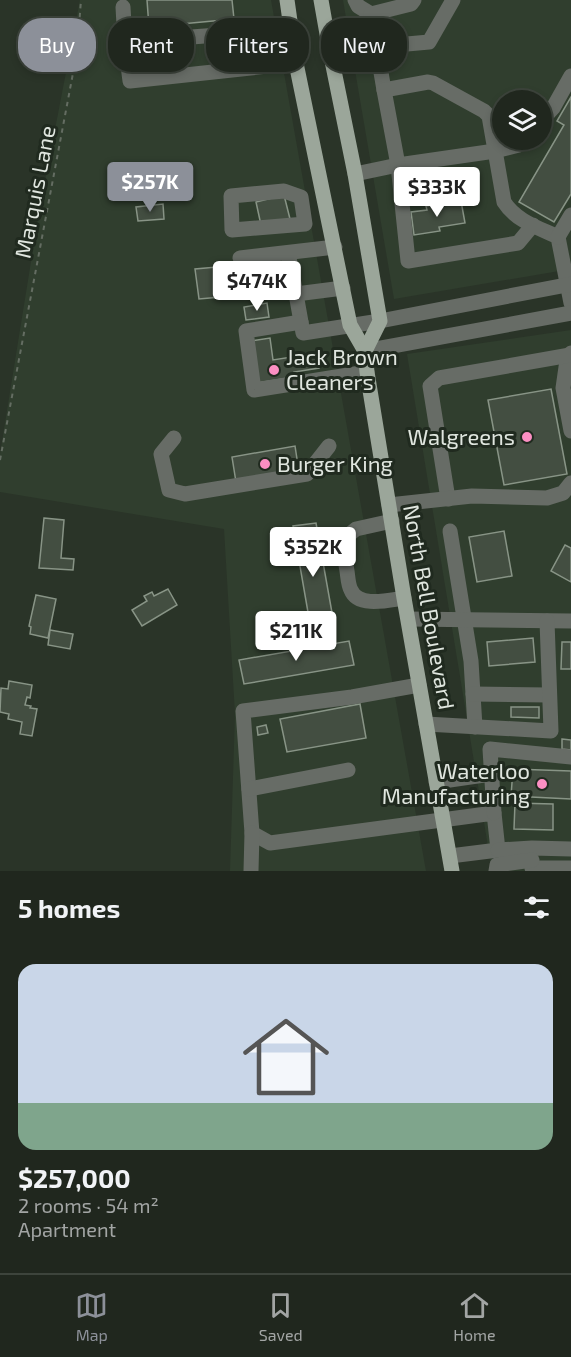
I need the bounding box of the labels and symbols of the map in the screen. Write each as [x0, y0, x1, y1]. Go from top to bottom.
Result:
street label: Marquis Lane [8, 123, 60, 260]
pin: $257K [108, 162, 192, 213]
pin: $333K [395, 167, 479, 218]
pin: $474K [215, 261, 299, 312]
place label: Jack Brown Cleaners [286, 343, 398, 394]
marker: Jack Brown Cleaners [267, 363, 281, 377]
place label: Walgreens [407, 423, 515, 449]
marker: Walgreens [520, 430, 534, 444]
place label: Burger King [277, 450, 393, 476]
marker: Burger King [258, 457, 272, 471]
street label: North Bell Boulevard [399, 502, 461, 711]
pin: $352K [271, 527, 355, 578]
pin: $211K [254, 611, 338, 662]
place label: Waterloo Manufacturing [382, 757, 530, 808]
marker: Waterloo Manufacturing [535, 777, 549, 791]

